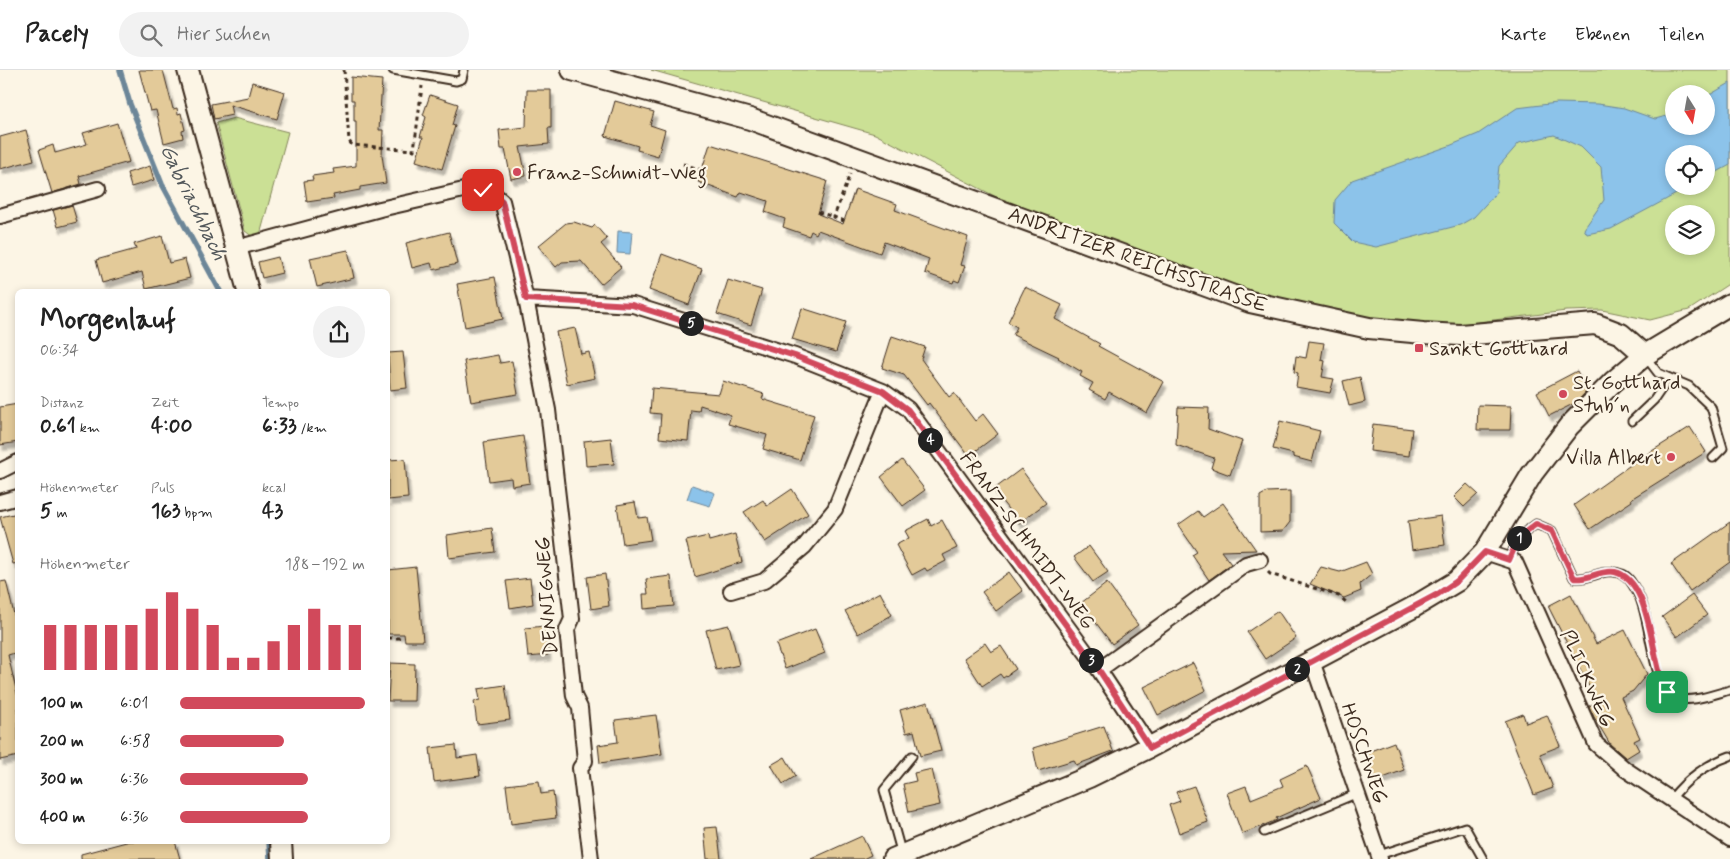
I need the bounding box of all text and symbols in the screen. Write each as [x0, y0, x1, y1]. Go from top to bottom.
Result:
search box [119, 12, 469, 57]
text: Pacely [25, 19, 89, 50]
icon: search [137, 21, 165, 49]
text: Hier suchen [177, 22, 271, 47]
text: Karte [1501, 23, 1547, 47]
text: Ebenen [1575, 23, 1631, 47]
text: Teilen [1659, 23, 1705, 47]
north arrow [1665, 85, 1715, 135]
map controls [1665, 85, 1715, 255]
water label: Gabriachbach [153, 140, 233, 265]
button: locate [1665, 145, 1715, 195]
place label: Franz-Schmidt-Weg [527, 160, 707, 189]
marker: Franz-Schmidt-Weg [511, 166, 523, 178]
pin [462, 169, 504, 211]
icon: check [469, 176, 497, 204]
street label: ANDRITZER REICHSSTRASSE [1004, 201, 1271, 320]
button: layers [1665, 205, 1715, 255]
text: Morgenlauf [40, 302, 176, 339]
button: share [313, 306, 365, 358]
pin: 5 [678, 310, 704, 336]
text: 5 [687, 314, 696, 332]
place label: Sankt Gotthard [1429, 336, 1568, 363]
text: 06:34 [40, 340, 79, 361]
marker: Sankt Gotthard [1413, 342, 1425, 354]
place label: St. Gotthard Stub´n [1573, 370, 1681, 420]
marker: St. Gotthard Stub´n [1557, 388, 1569, 400]
text: Distanz [40, 394, 84, 412]
text: Zeit [151, 394, 179, 412]
text: Tempo [262, 394, 299, 412]
text: 0.61 [40, 412, 76, 440]
text: 4:00 [151, 412, 193, 440]
text: 6:33 [262, 412, 297, 440]
text: km [76, 419, 100, 437]
text: /km [297, 419, 327, 437]
pin: 4 [918, 428, 942, 452]
text: 4 [926, 431, 935, 449]
place label: Villa Albert [1566, 445, 1661, 472]
street label: FRANZ-SCHMIDT-WEG [953, 446, 1101, 635]
marker: Villa Albert [1665, 451, 1677, 463]
text: Höhenmeter [40, 479, 118, 497]
text: Puls [151, 479, 175, 497]
text: kcal [262, 479, 286, 497]
text: 5 [40, 497, 53, 525]
text: 163 [151, 497, 181, 525]
text: 43 [262, 497, 283, 525]
text: m [53, 504, 68, 522]
text: bpm [181, 504, 213, 522]
pin: 1 [1506, 526, 1532, 550]
text: 1 [1516, 529, 1523, 547]
street label: DENNIGWEG [530, 536, 565, 656]
text: Höhenmeter [40, 554, 130, 575]
text: 188–192 m [285, 554, 365, 575]
street label: PLICKWEG [1553, 625, 1620, 732]
pin: 3 [1078, 648, 1104, 672]
text: 3 [1088, 651, 1095, 669]
pin: 2 [1284, 656, 1310, 682]
text: 2 [1294, 660, 1301, 678]
pin [1646, 671, 1688, 713]
icon: arrive [1653, 678, 1681, 706]
text: 100 m [40, 693, 83, 714]
text: 6:01 [120, 693, 148, 714]
street label: HOSCHWEG [1334, 699, 1393, 808]
text: 200 m [40, 731, 84, 752]
text: 6:58 [120, 731, 151, 752]
text: 300 m [40, 769, 83, 790]
text: 6:36 [120, 769, 149, 790]
text: 400 m [40, 807, 85, 828]
text: 6:36 [120, 807, 149, 828]

